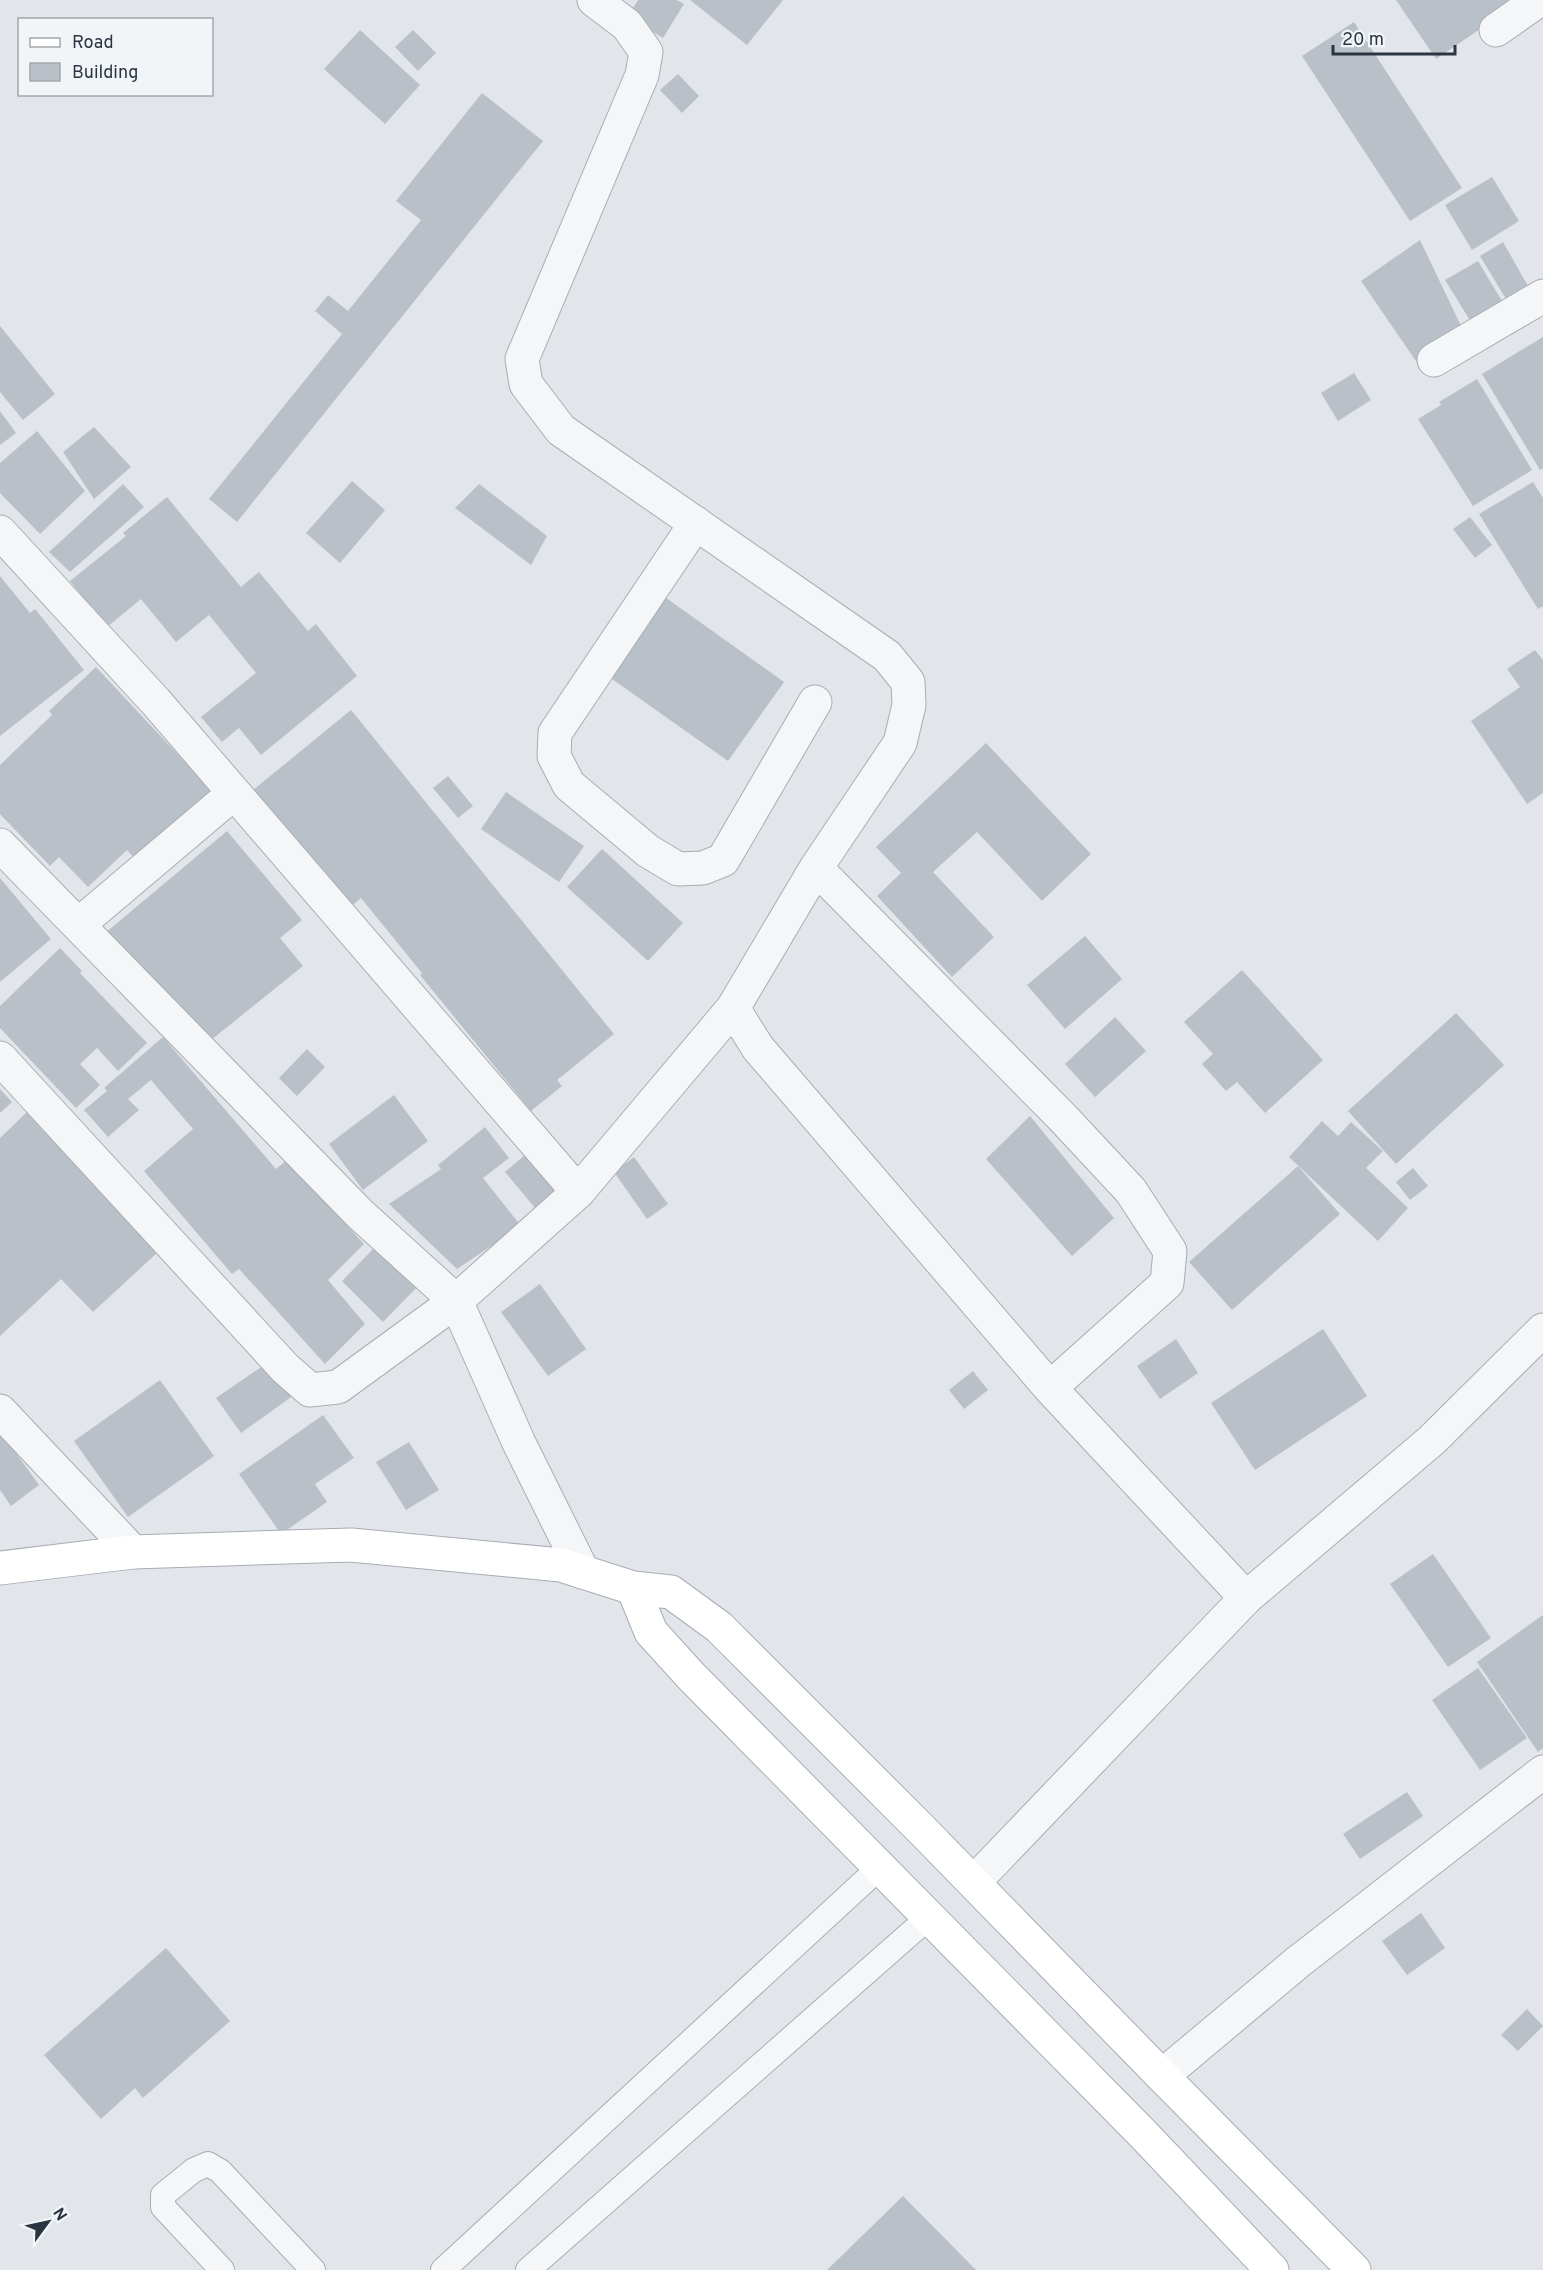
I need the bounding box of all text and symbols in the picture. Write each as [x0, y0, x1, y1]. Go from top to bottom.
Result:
legend [18, 18, 213, 96]
scale bar [1333, 18, 1454, 56]
text: 20 m [1342, 29, 1384, 52]
text: Road [72, 32, 114, 55]
text: Building [72, 62, 138, 85]
north arrow [18, 2192, 78, 2252]
text: N [47, 2205, 70, 2225]

